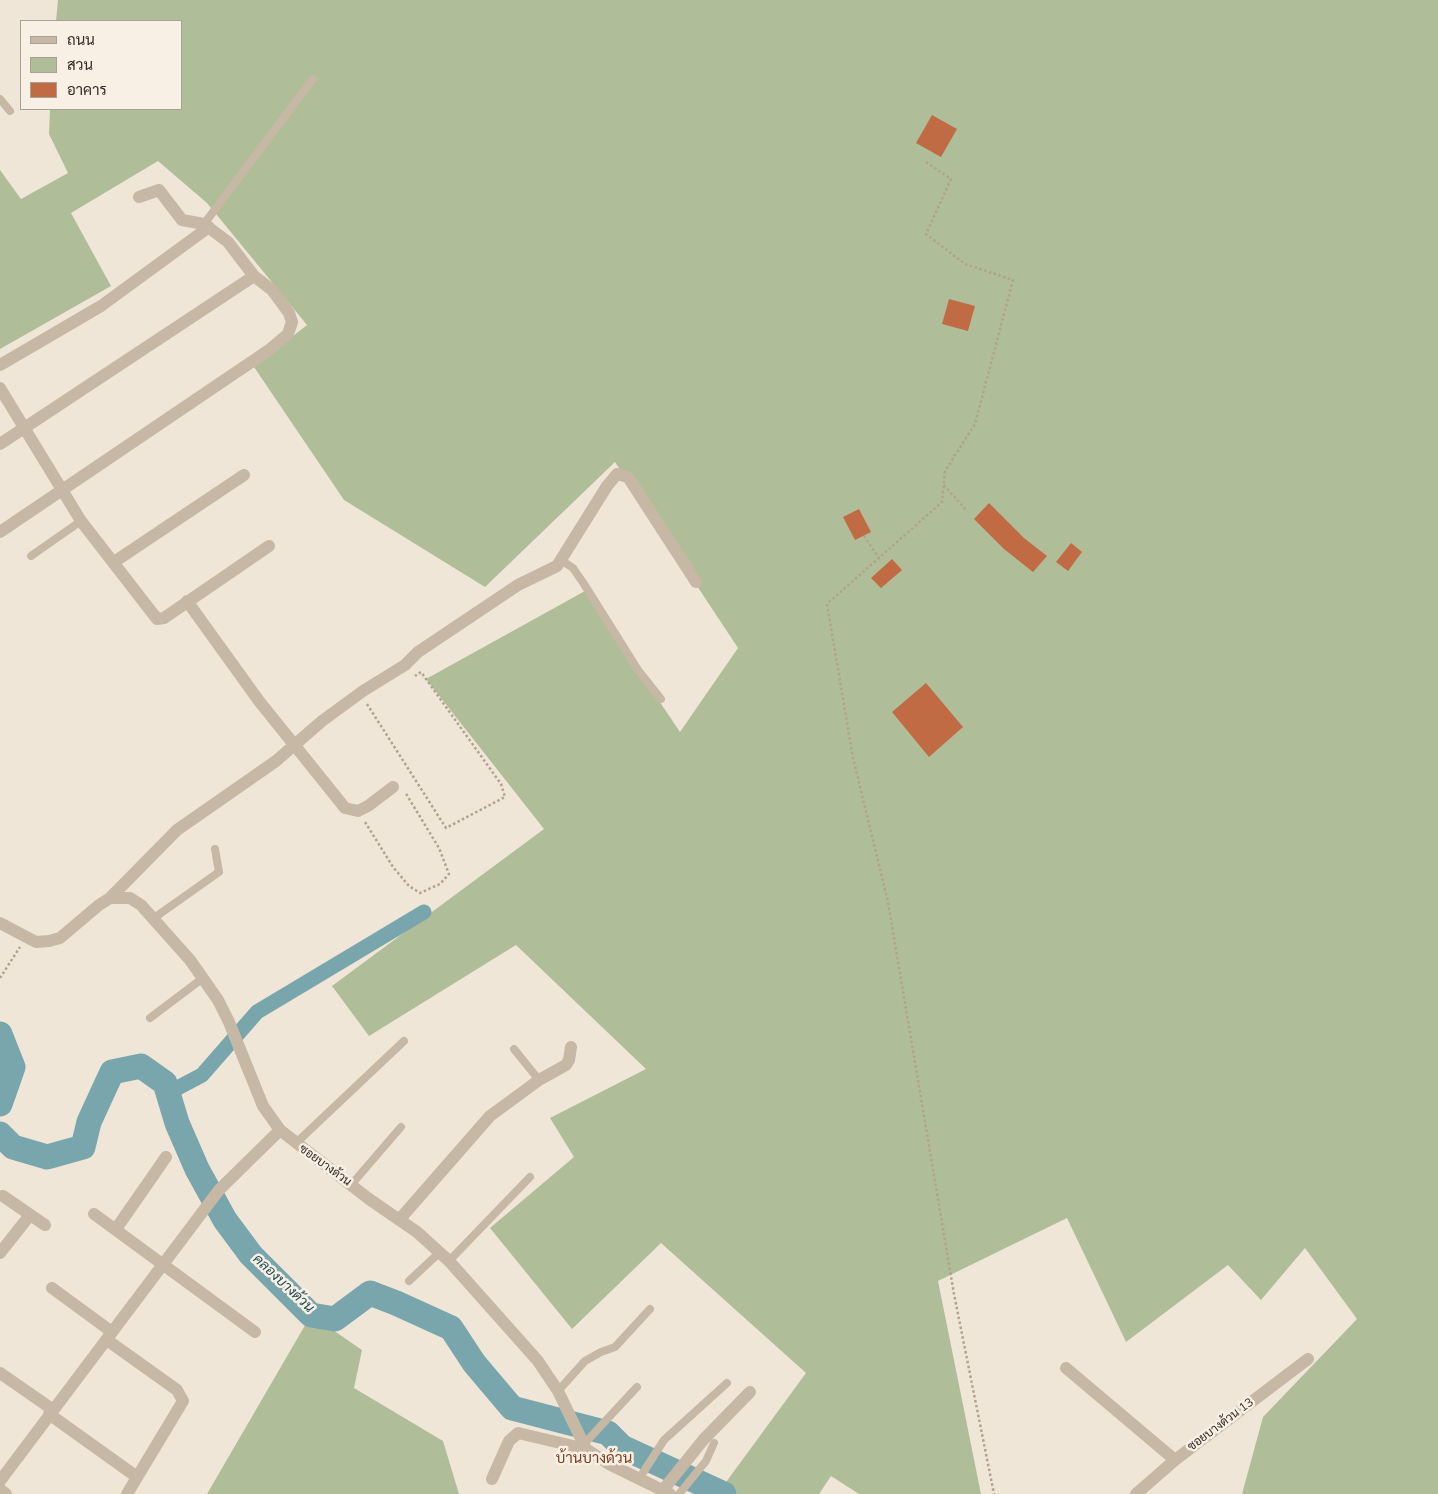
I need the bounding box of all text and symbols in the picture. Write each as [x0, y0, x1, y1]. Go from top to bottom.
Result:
legend [20, 20, 182, 110]
text: ถนน [67, 30, 95, 50]
text: สวน [67, 55, 93, 75]
text: อาคาร [67, 80, 107, 100]
street label: ซอยบางด้วน [296, 1142, 354, 1190]
water label: คลองบางด้วน [249, 1251, 317, 1317]
street label: ซอยบางด้วน 13 [1185, 1396, 1257, 1454]
district label: บ้านบางด้วน [556, 1450, 632, 1468]

